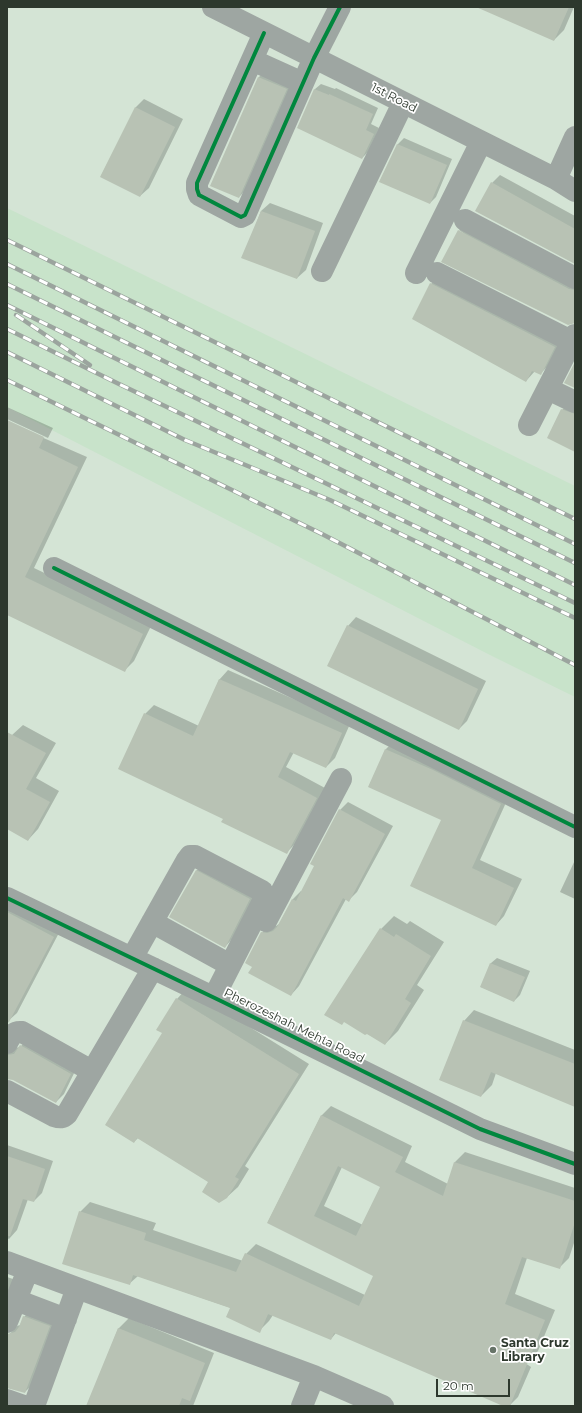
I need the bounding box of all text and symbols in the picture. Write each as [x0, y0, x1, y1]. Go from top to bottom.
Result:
street label: 1st Road [369, 80, 419, 116]
street label: Pherozeshah Mehta Road [221, 986, 367, 1066]
place label: Santa Cruz Library [501, 1336, 569, 1364]
marker: Santa Cruz Library [488, 1345, 498, 1355]
scale bar [438, 1371, 512, 1397]
text: 20 m [443, 1378, 474, 1393]

